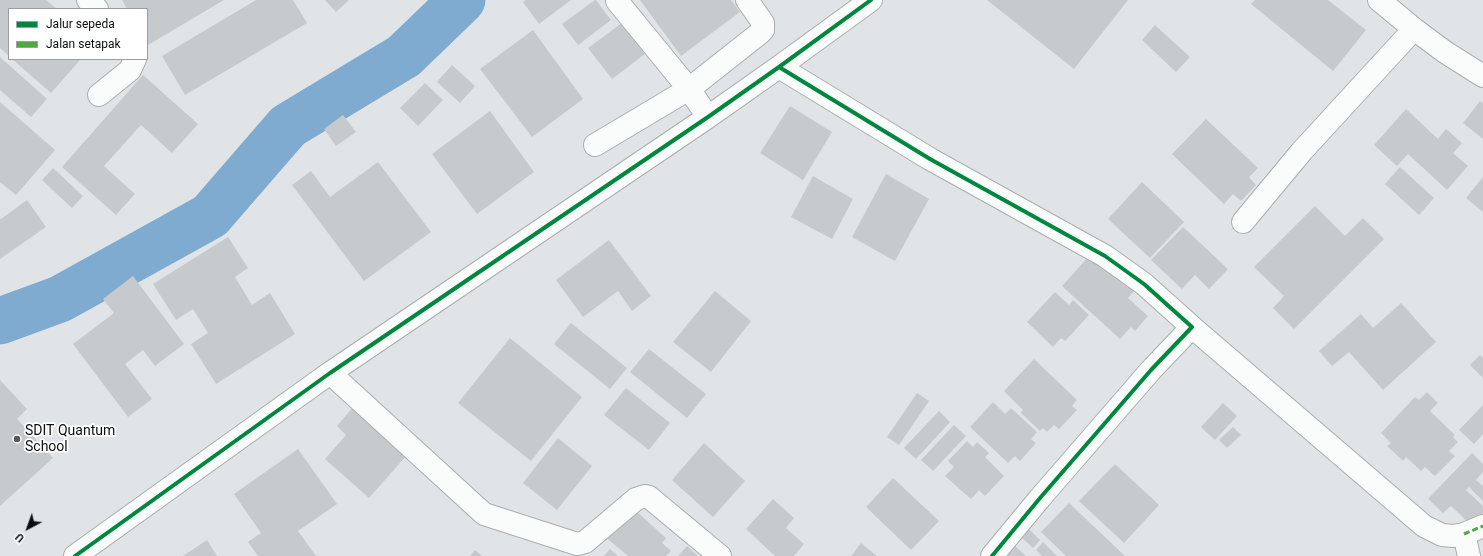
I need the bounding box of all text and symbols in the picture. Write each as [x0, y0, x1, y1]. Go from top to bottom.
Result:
legend [8, 8, 148, 60]
text: Jalur sepeda [46, 17, 115, 31]
text: Jalan setapak [46, 37, 121, 51]
place label: SDIT Quantum School [25, 423, 115, 456]
marker: SDIT Quantum School [12, 434, 22, 444]
north arrow [8, 508, 48, 548]
text: U [13, 530, 27, 545]

